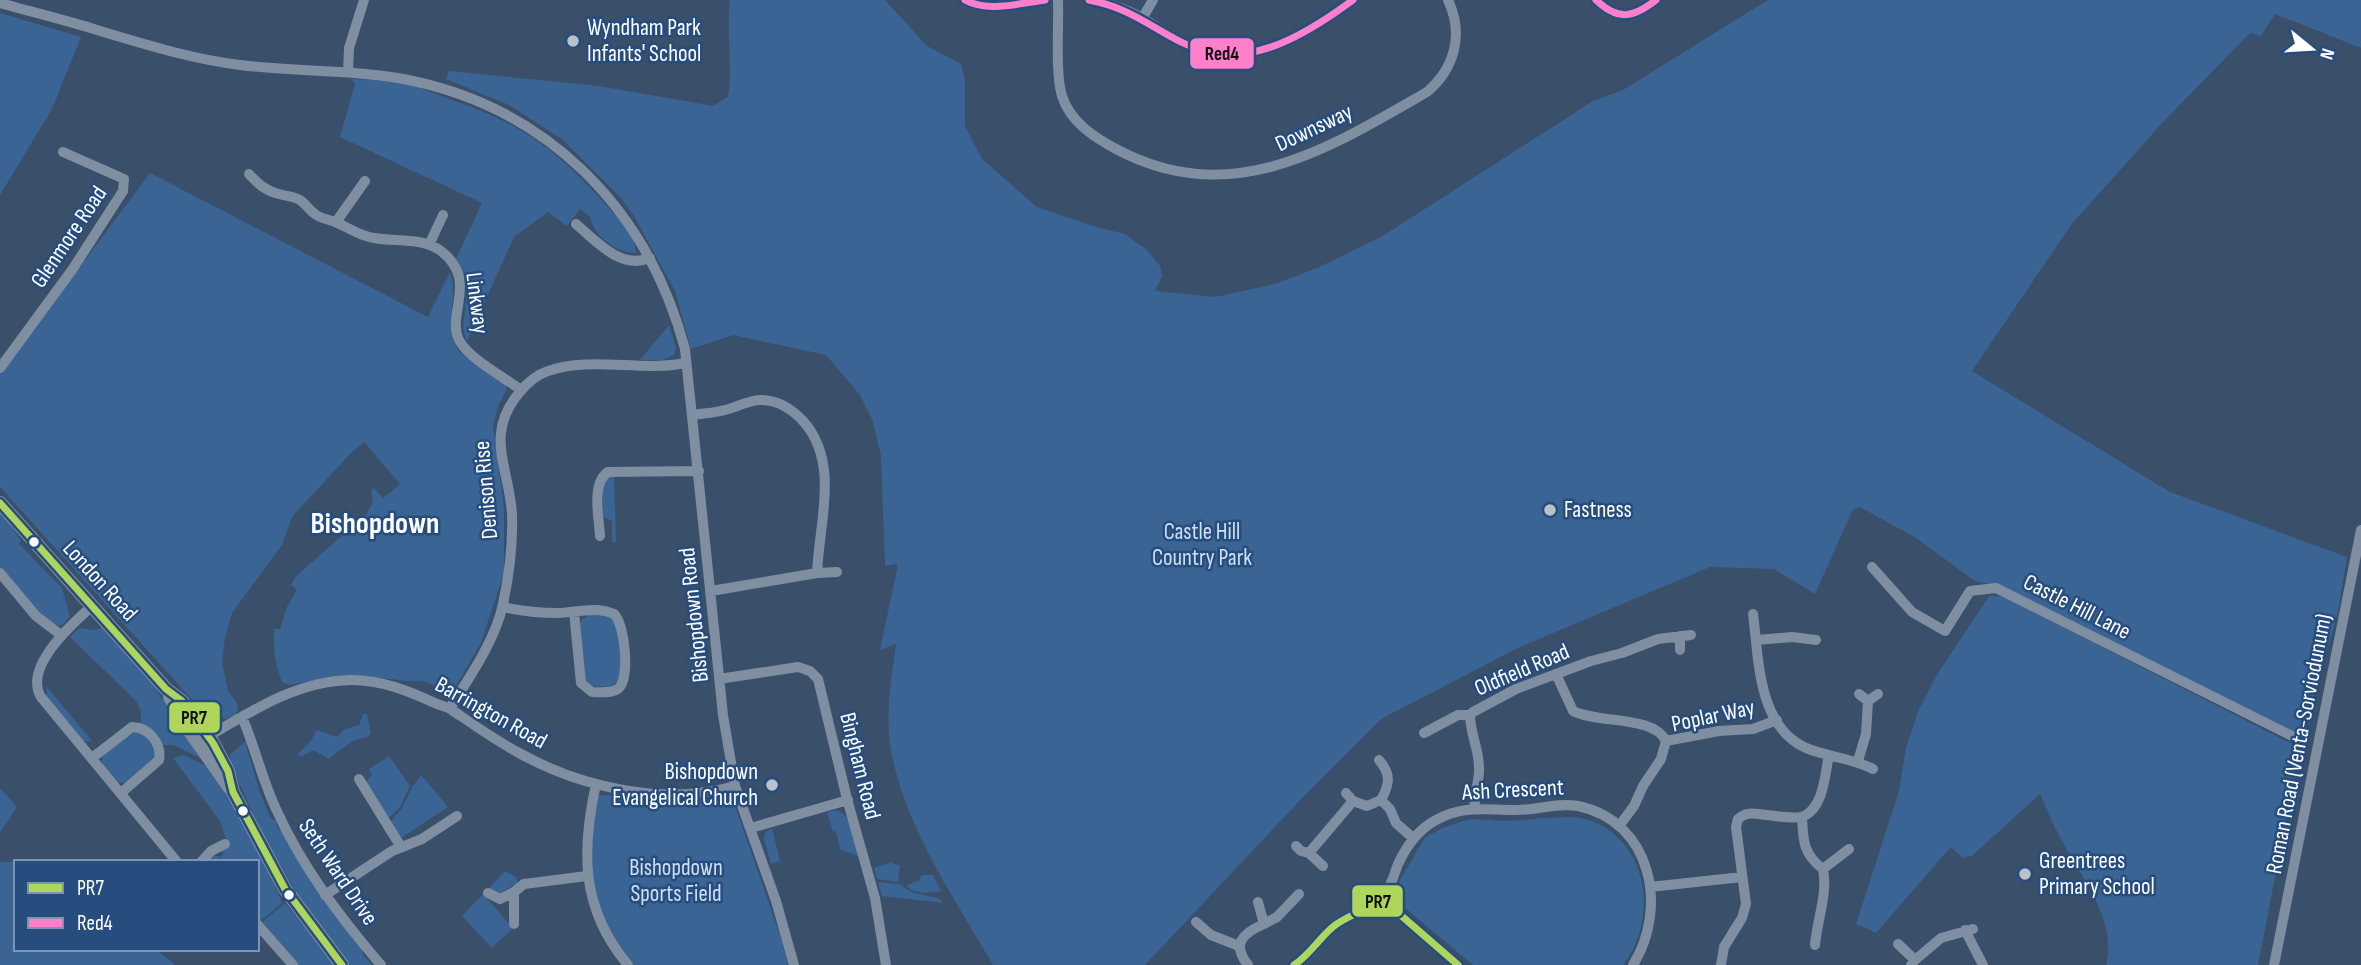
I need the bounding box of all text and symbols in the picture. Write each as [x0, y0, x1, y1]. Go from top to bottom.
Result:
place label: Wyndham Park Infants' School [587, 14, 701, 68]
north arrow [2277, 14, 2347, 84]
marker: Wyndham Park Infants' School [565, 33, 581, 49]
line badge: Red4 [1189, 37, 1255, 70]
text: Red4 [1205, 43, 1239, 66]
text: N [2314, 45, 2339, 62]
street label: Downsway [1271, 98, 1357, 158]
street label: Glenmore Road [25, 181, 113, 293]
street label: Linkway [459, 271, 495, 335]
street label: Denison Rise [468, 440, 504, 540]
place label: Fastness [1564, 496, 1632, 524]
marker: Fastness [1542, 502, 1558, 518]
district label: Bishopdown [311, 506, 439, 542]
park label: Castle Hill Country Park [1152, 518, 1252, 572]
unlabelled marker [27, 535, 41, 549]
street label: London Road [57, 535, 143, 627]
street label: Bishopdown Road [673, 546, 715, 684]
street label: Castle Hill Lane [2019, 568, 2135, 646]
street label: Roman Road (Venta-Sorviodunum) [2260, 612, 2338, 876]
street label: Oldfield Road [1470, 638, 1574, 702]
street label: Barrington Road [430, 671, 552, 755]
street label: Poplar Way [1669, 694, 1757, 738]
line badge: PR7 [168, 701, 221, 734]
text: PR7 [181, 707, 208, 730]
street label: Bingham Road [833, 710, 887, 822]
place label: Bishopdown Evangelical Church [612, 758, 758, 812]
street label: Ash Crescent [1460, 773, 1565, 807]
marker: Bishopdown Evangelical Church [764, 777, 780, 793]
unlabelled marker [236, 804, 250, 818]
street label: Seth Ward Drive [292, 813, 384, 931]
place label: Greentrees Primary School [2039, 847, 2155, 901]
park label: Bishopdown Sports Field [629, 854, 723, 908]
legend [14, 860, 259, 951]
marker: Greentrees Primary School [2017, 866, 2033, 882]
text: PR7 [77, 876, 105, 901]
line badge: PR7 [1351, 884, 1404, 918]
unlabelled marker [282, 888, 296, 902]
text: PR7 [1365, 891, 1392, 914]
text: Red4 [77, 911, 113, 936]

